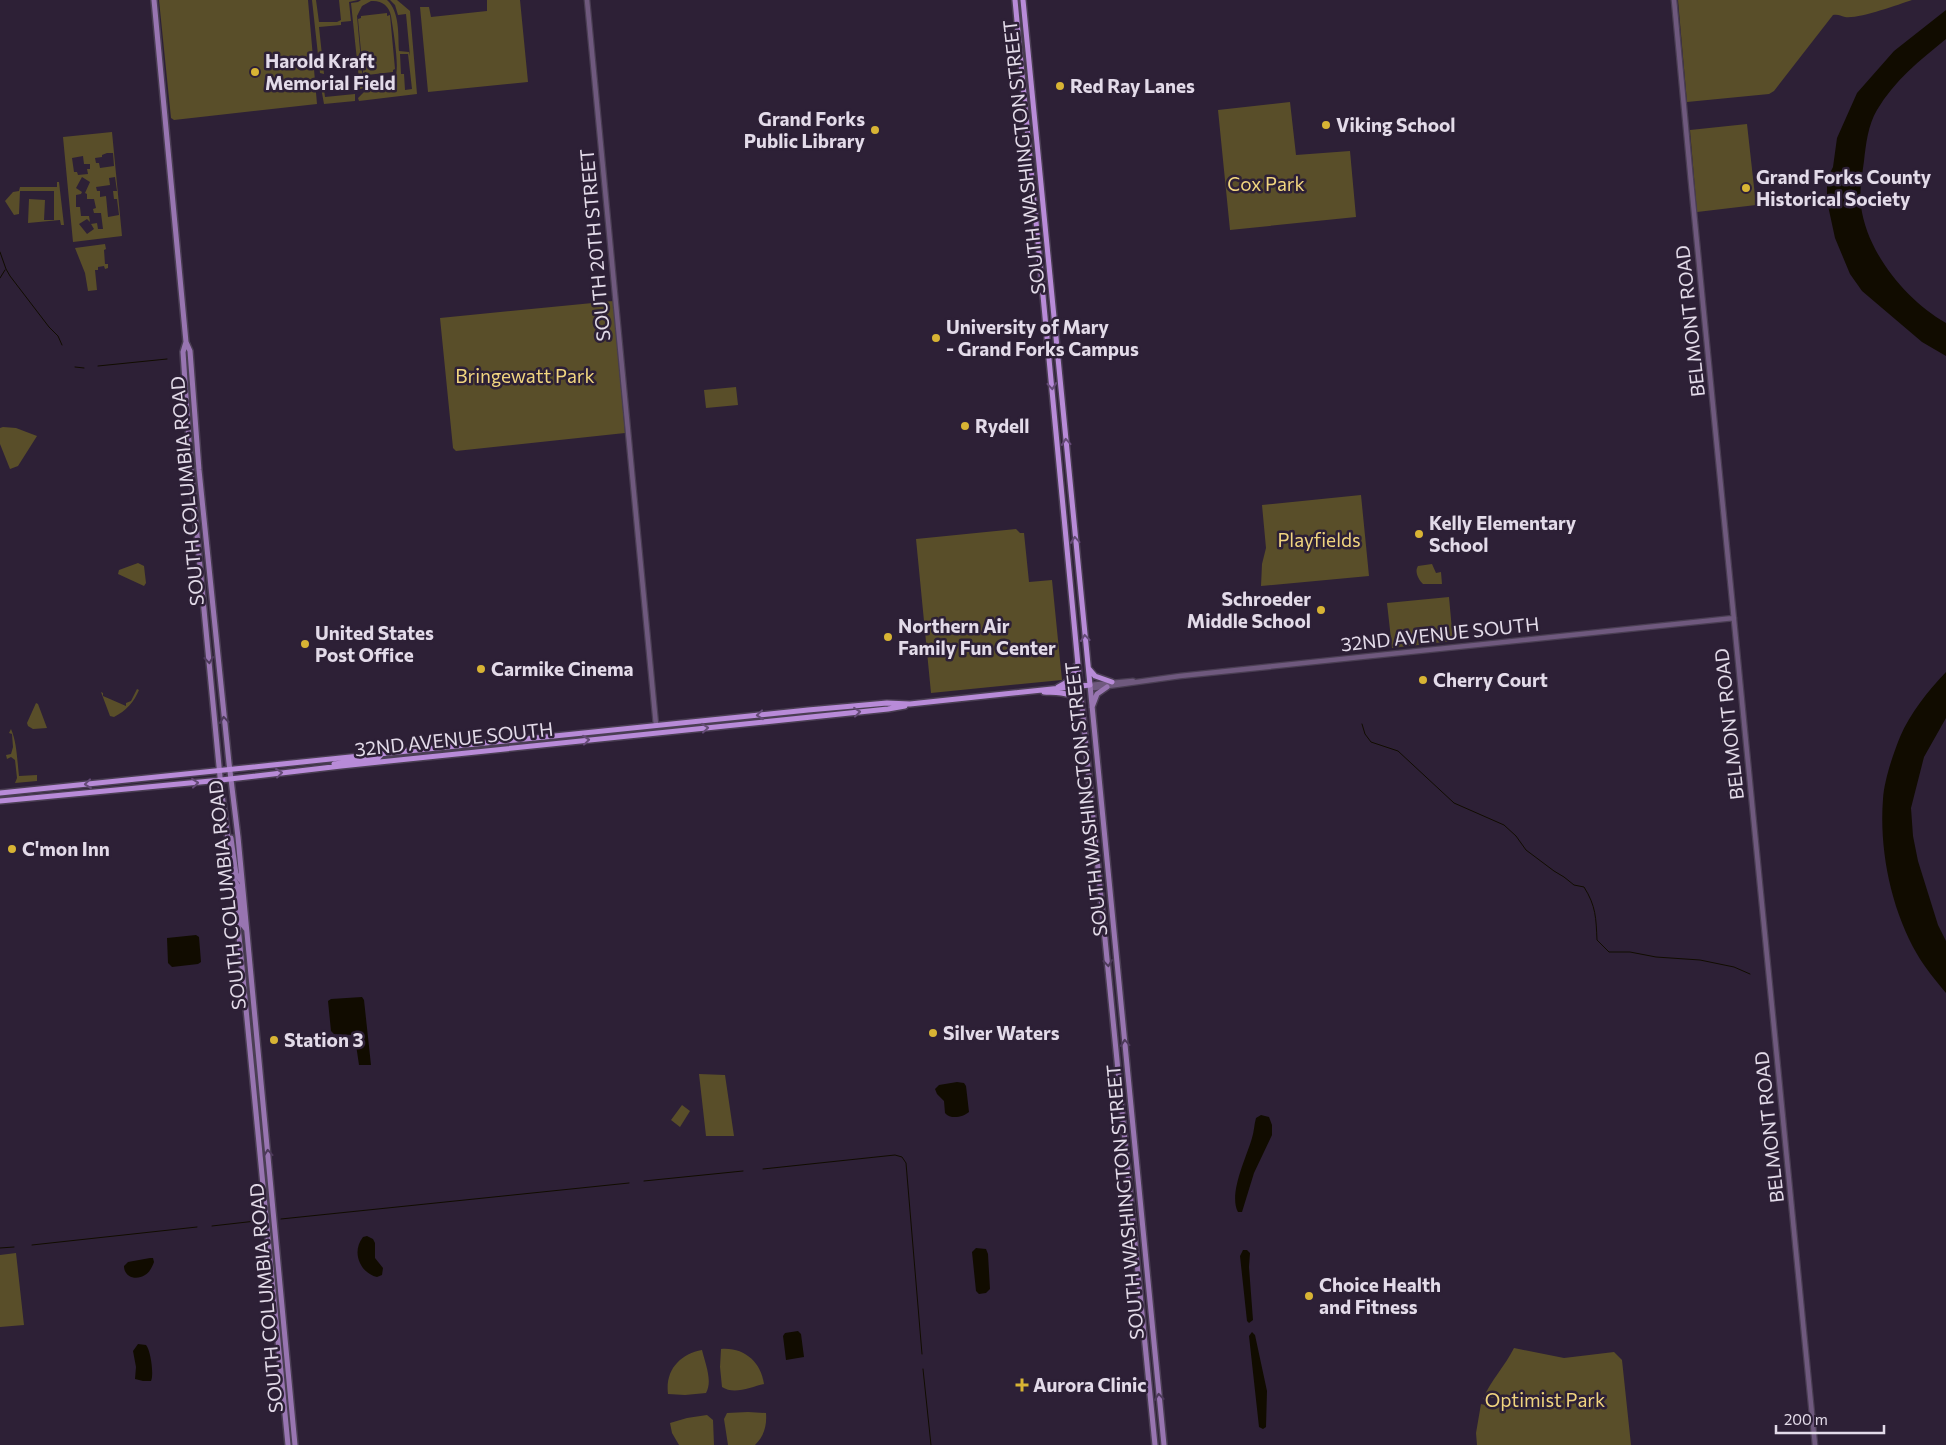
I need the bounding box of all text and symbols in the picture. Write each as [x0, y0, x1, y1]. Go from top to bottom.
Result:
street label: SOUTH WASHINGTON STREET [998, 19, 1049, 296]
place label: Harold Kraft Memorial Field [265, 49, 396, 94]
marker: Harold Kraft Memorial Field [249, 66, 261, 78]
place label: Red Ray Lanes [1070, 74, 1195, 97]
marker: Red Ray Lanes [1054, 80, 1066, 92]
place label: Grand Forks Public Library [744, 107, 866, 152]
place label: Viking School [1336, 113, 1456, 136]
marker: Viking School [1320, 119, 1332, 131]
marker: Grand Forks Public Library [869, 124, 881, 136]
street label: SOUTH 20TH STREET [575, 148, 614, 342]
place label: Grand Forks County Historical Society [1756, 165, 1932, 210]
park label: Cox Park [1227, 172, 1305, 195]
marker: Grand Forks County Historical Society [1740, 182, 1752, 194]
street label: BELMONT ROAD [1670, 244, 1709, 398]
place label: University of Mary - Grand Forks Campus [946, 315, 1139, 360]
marker: University of Mary - Grand Forks Campus [930, 332, 942, 344]
park label: Bringewatt Park [455, 364, 595, 387]
street label: SOUTH COLUMBIA ROAD [165, 375, 208, 607]
one-way arrow [1046, 382, 1057, 390]
place label: Rydell [975, 414, 1029, 437]
marker: Rydell [959, 420, 971, 432]
one-way arrow [1061, 438, 1072, 446]
place label: Kelly Elementary School [1429, 511, 1577, 556]
park label: Playfields [1277, 528, 1361, 551]
marker: Kelly Elementary School [1413, 528, 1425, 540]
one-way arrow [1070, 536, 1081, 544]
place label: Schroeder Middle School [1187, 587, 1311, 632]
marker: Schroeder Middle School [1315, 604, 1327, 616]
street label: 32ND AVENUE SOUTH [1340, 612, 1540, 655]
place label: Northern Air Family Fun Center [898, 614, 1056, 659]
place label: United States Post Office [315, 621, 434, 666]
marker: Northern Air Family Fun Center [882, 631, 894, 643]
one-way arrow [1080, 634, 1091, 642]
marker: United States Post Office [299, 638, 311, 650]
street label: BELMONT ROAD [1709, 647, 1748, 801]
one-way arrow [203, 656, 214, 664]
place label: Carmike Cinema [491, 657, 634, 680]
street label: SOUTH WASHINGTON STREET [1060, 661, 1111, 938]
marker: Carmike Cinema [475, 663, 487, 675]
place label: Cherry Court [1433, 668, 1548, 691]
marker: Cherry Court [1417, 674, 1429, 686]
one-way arrow [854, 707, 862, 718]
one-way arrow [756, 709, 764, 720]
one-way arrow [219, 716, 230, 724]
street label: 32ND AVENUE SOUTH [354, 717, 554, 760]
one-way arrow [701, 723, 709, 734]
one-way arrow [582, 735, 590, 746]
one-way arrow [275, 768, 283, 779]
one-way arrow [84, 778, 92, 789]
one-way arrow [191, 778, 199, 789]
street label: SOUTH COLUMBIA ROAD [203, 779, 250, 1011]
place label: C'mon Inn [22, 837, 110, 860]
marker: C'mon Inn [6, 843, 18, 855]
one-way arrow [1102, 960, 1113, 968]
place label: Silver Waters [943, 1021, 1060, 1044]
marker: Silver Waters [927, 1027, 939, 1039]
place label: Station 3 [284, 1028, 364, 1051]
marker: Station 3 [268, 1034, 280, 1046]
one-way arrow [1119, 1039, 1130, 1047]
street label: BELMONT ROAD [1749, 1050, 1788, 1204]
street label: SOUTH WASHINGTON STREET [1101, 1064, 1148, 1341]
one-way arrow [262, 1148, 273, 1156]
street label: SOUTH COLUMBIA ROAD [244, 1182, 287, 1414]
place label: Choice Health and Fitness [1319, 1273, 1441, 1318]
marker: Choice Health and Fitness [1303, 1290, 1315, 1302]
place label: Aurora Clinic [1033, 1373, 1146, 1396]
marker: Aurora Clinic [1015, 1378, 1029, 1392]
park label: Optimist Park [1485, 1388, 1605, 1411]
one-way arrow [1154, 1392, 1165, 1400]
scale bar [1776, 1402, 1884, 1434]
text: 200 m [1784, 1410, 1828, 1428]

